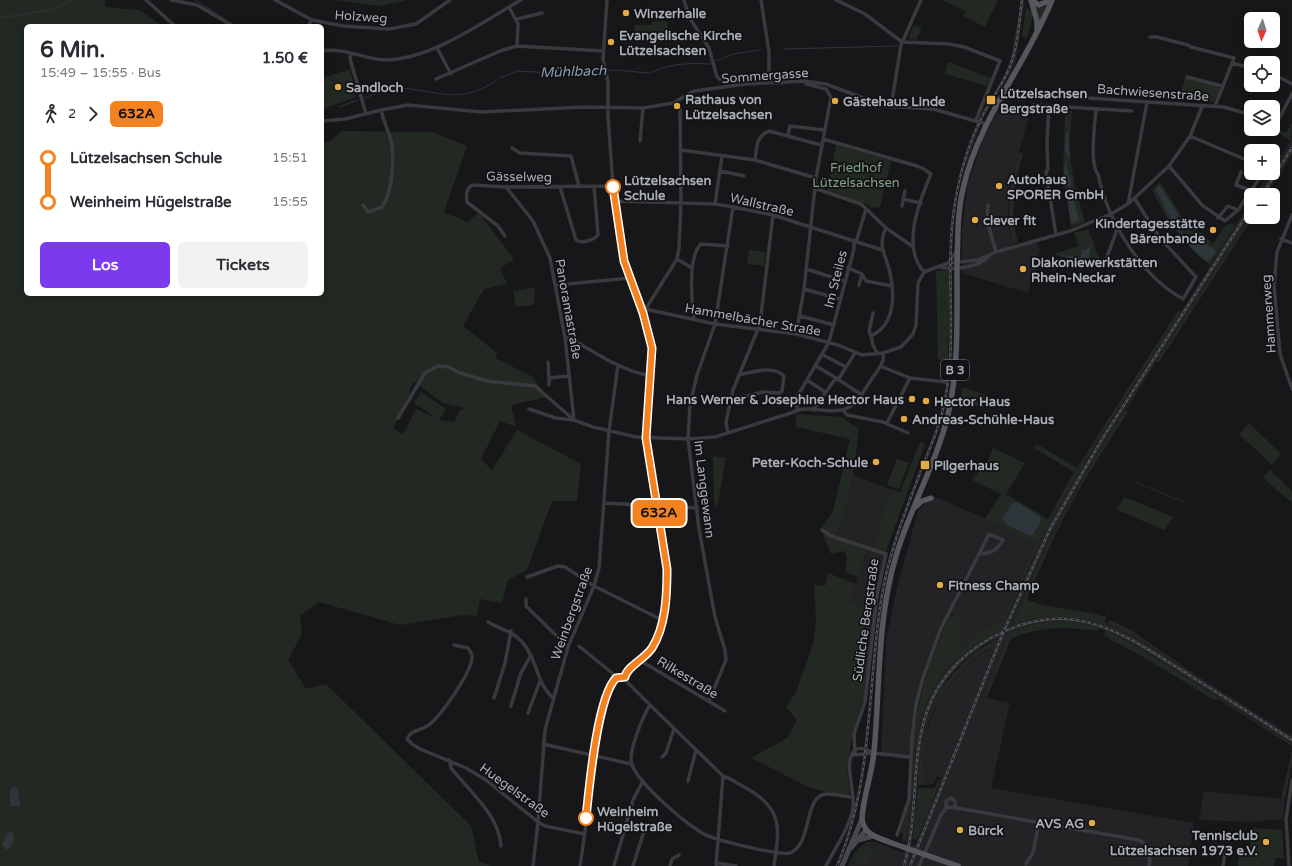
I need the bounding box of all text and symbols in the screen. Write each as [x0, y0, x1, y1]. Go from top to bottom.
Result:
place label: Winzerhalle [634, 6, 707, 22]
street label: Holzweg [334, 7, 388, 27]
marker: Winzerhalle [621, 8, 631, 18]
north arrow [1244, 12, 1280, 48]
map controls [1244, 12, 1280, 224]
place label: Evangelische Kirche Lützelsachsen [619, 28, 743, 59]
text: 6 Min. [40, 37, 105, 63]
marker: Evangelische Kirche Lützelsachsen [606, 37, 616, 47]
text: 1.50 € [262, 49, 308, 67]
button: locate [1244, 56, 1280, 92]
water label: Mühlbach [539, 62, 607, 81]
text: 15:49 – 15:55 · Bus [40, 65, 161, 81]
street label: Sommergasse [721, 65, 809, 87]
place label: Sandloch [346, 80, 404, 96]
street label: Bachwiesenstraße [1096, 81, 1209, 105]
marker: Sandloch [333, 82, 343, 92]
place label: Lützelsachsen Bergstraße [1000, 86, 1087, 117]
place label: Rathaus von Lützelsachsen [685, 92, 772, 123]
place label: Gästehaus Linde [843, 94, 946, 110]
marker: Lützelsachsen Bergstraße [985, 94, 997, 106]
marker: Gästehaus Linde [830, 96, 840, 106]
button: layers [1244, 100, 1280, 136]
marker: Rathaus von Lützelsachsen [672, 101, 682, 111]
icon: walk [40, 103, 62, 125]
icon: forward [82, 103, 104, 125]
text: 632A [118, 105, 155, 122]
text: 2 [68, 106, 76, 122]
button: + [1244, 144, 1280, 180]
text: Lützelsachsen Schule [70, 149, 222, 167]
text: 15:51 [272, 150, 308, 166]
park label: Friedhof Lützelsachsen [812, 160, 900, 191]
street label: Gässelweg [486, 168, 552, 186]
place label: Autohaus SPORER GmbH [1007, 172, 1104, 203]
place label: Lützelsachsen Schule [624, 173, 711, 204]
marker: Lützelsachsen Schule [605, 179, 621, 195]
marker: Autohaus SPORER GmbH [994, 181, 1004, 191]
button: − [1244, 188, 1280, 224]
street label: Wallstraße [728, 190, 795, 220]
text: Weinheim Hügelstraße [70, 193, 232, 211]
text: 15:55 [272, 194, 308, 210]
place label: clever fit [983, 213, 1036, 229]
marker: clever fit [970, 215, 980, 225]
place label: Kindertagesstätte Bärenbande [1095, 216, 1206, 247]
marker: Kindertagesstätte Bärenbande [1208, 225, 1218, 235]
button: Los [40, 242, 170, 288]
button: Tickets [178, 242, 308, 288]
street label: Im Steiles [821, 249, 851, 310]
place label: Diakoniewerkstätten Rhein-Neckar [1031, 255, 1158, 286]
street label: Panoramastraße [551, 258, 585, 361]
marker: Diakoniewerkstätten Rhein-Neckar [1018, 264, 1028, 274]
street label: Hammerweg [1258, 274, 1280, 354]
street label: Hammelbächer Straße [684, 300, 822, 340]
road number: B 3 [941, 360, 969, 380]
place label: Hans Werner & Josephine Hector Haus [666, 392, 904, 408]
marker: Hans Werner & Josephine Hector Haus [907, 394, 917, 404]
place label: Hector Haus [934, 394, 1010, 410]
marker: Hector Haus [921, 396, 931, 406]
place label: Andreas-Schühle-Haus [912, 412, 1054, 428]
marker: Andreas-Schühle-Haus [899, 414, 909, 424]
street label: Im Langgewann [690, 439, 718, 539]
place label: Peter-Koch-Schule [752, 455, 869, 471]
marker: Peter-Koch-Schule [871, 457, 881, 467]
place label: Pilgerhaus [934, 458, 999, 474]
marker: Pilgerhaus [919, 459, 931, 471]
line badge: 632A [631, 500, 687, 526]
text: 632A [641, 504, 677, 521]
street label: Südliche Bergstraße [849, 558, 883, 683]
street label: Weinbergstraße [548, 564, 596, 662]
place label: Fitness Champ [948, 578, 1040, 594]
marker: Fitness Champ [935, 580, 945, 590]
street label: Rilkestraße [654, 653, 721, 702]
street label: Huegelstraße [476, 760, 552, 822]
place label: Weinheim Hügelstraße [597, 804, 673, 835]
marker: Weinheim Hügelstraße [578, 810, 594, 826]
place label: AVS AG [1035, 816, 1084, 832]
marker: AVS AG [1087, 818, 1097, 828]
place label: Bürck [968, 823, 1004, 839]
marker: Bürck [955, 825, 965, 835]
place label: Tennisclub Lützelsachsen 1973 e.V. [1110, 828, 1258, 859]
marker: Tennisclub Lützelsachsen 1973 e.V. [1261, 837, 1271, 847]

